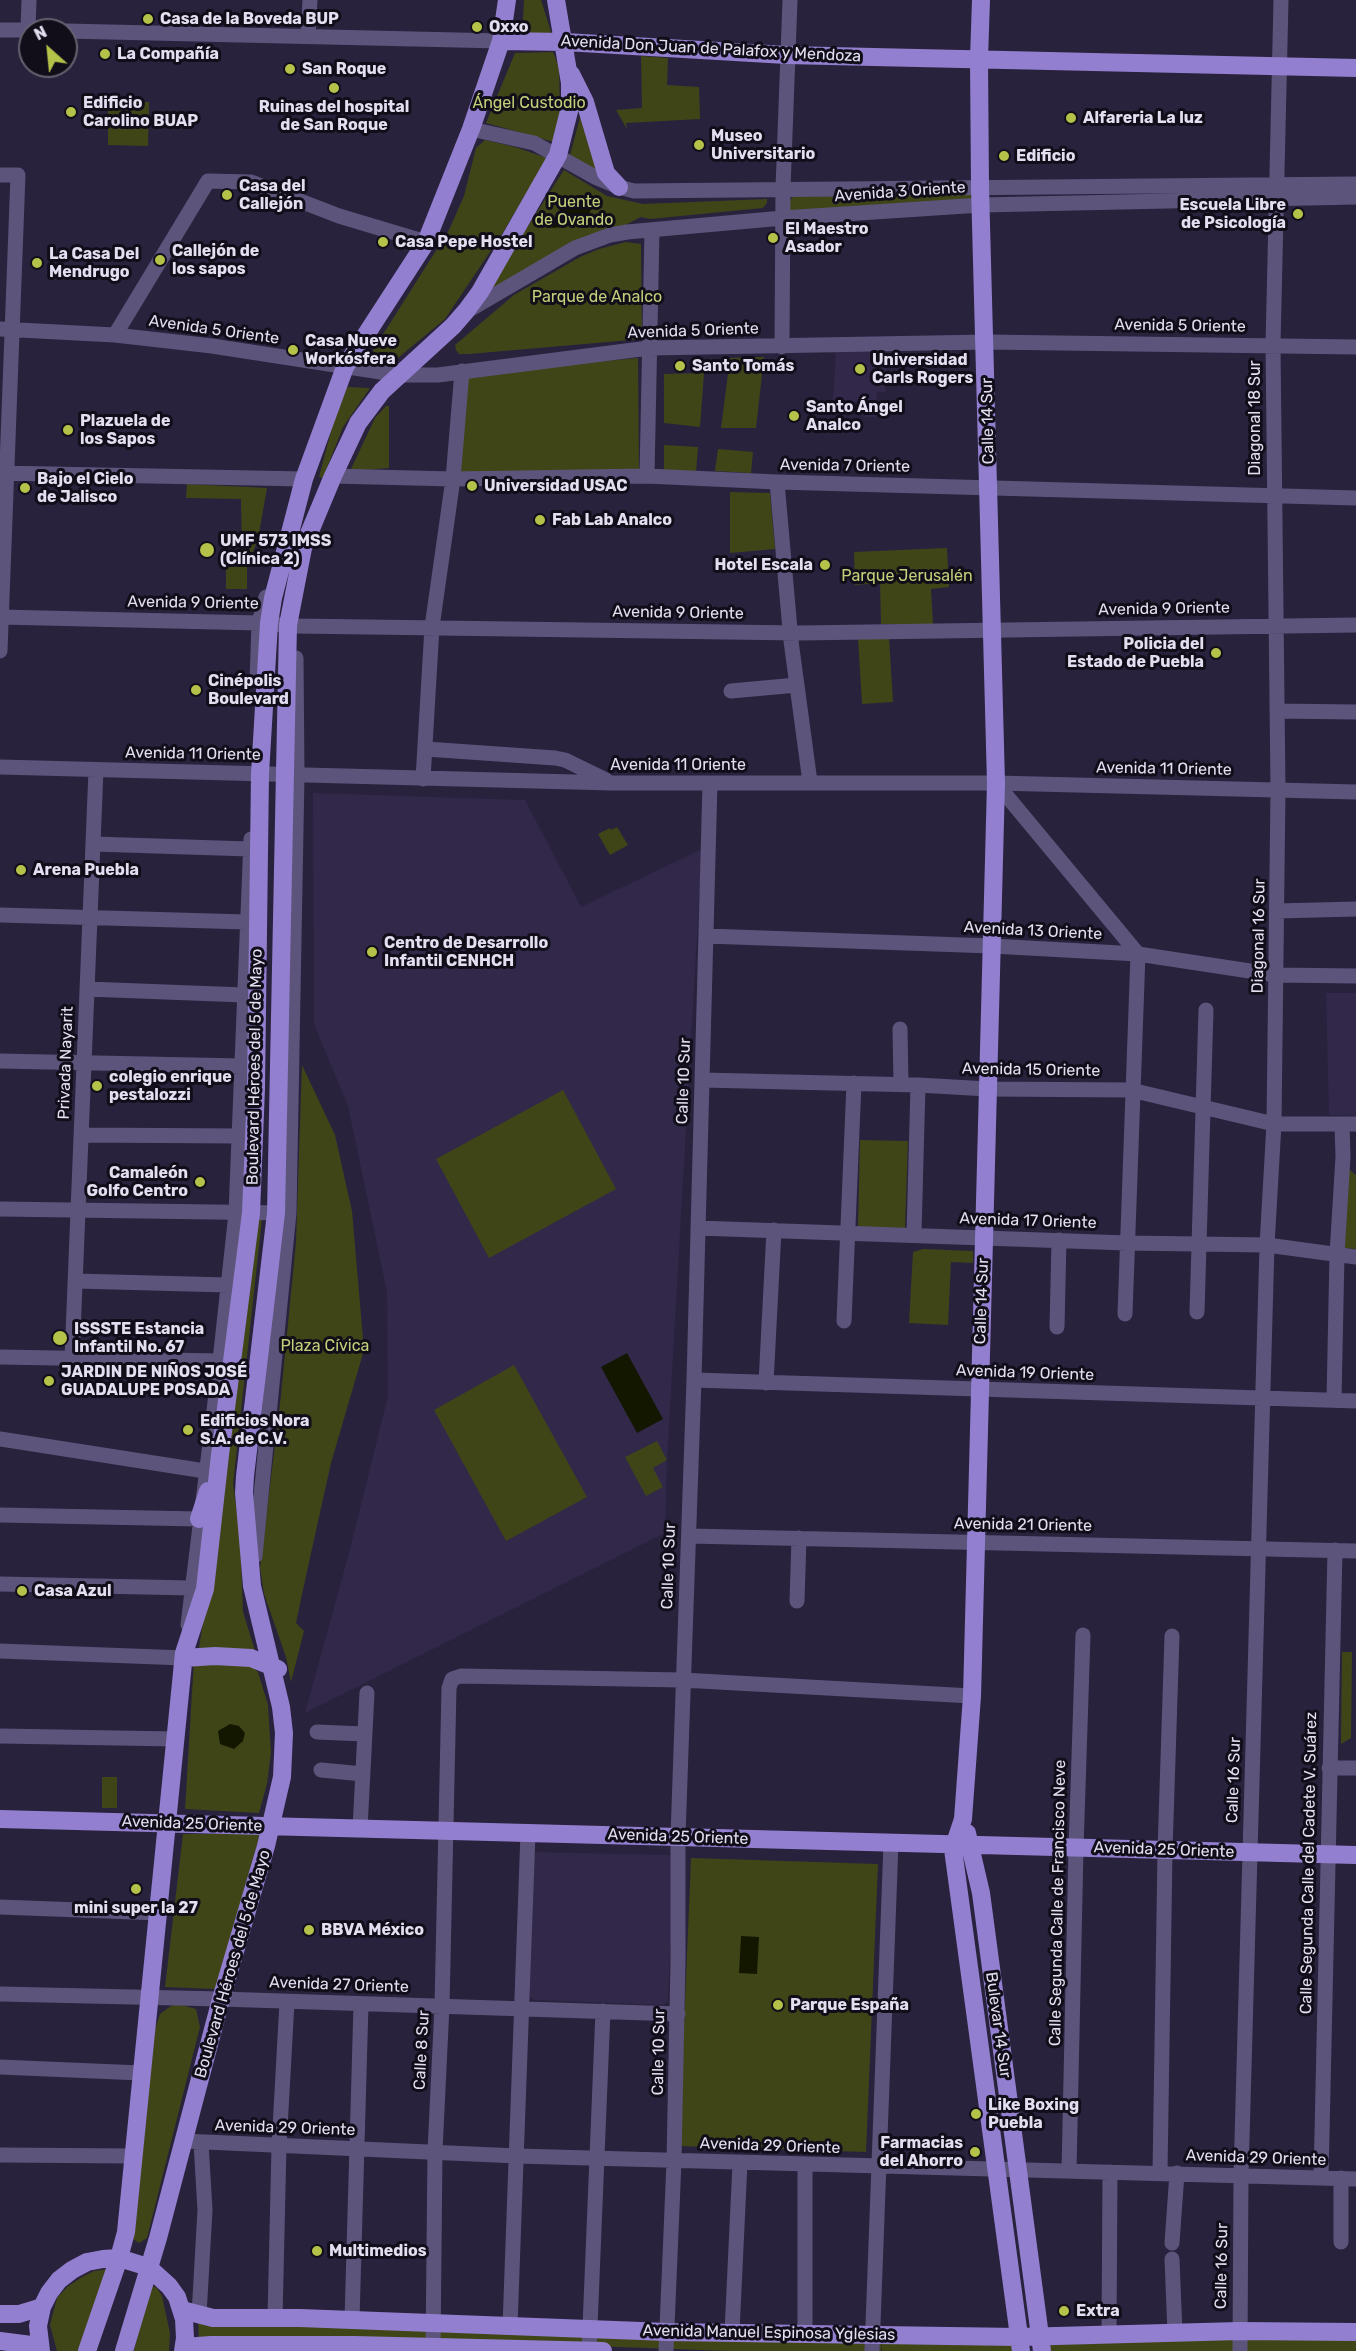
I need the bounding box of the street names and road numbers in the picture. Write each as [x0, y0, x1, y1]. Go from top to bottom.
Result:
street label: Avenida Don Juan de Palafox y Mendoza [560, 32, 862, 66]
street label: Avenida 3 Oriente [834, 178, 966, 206]
street label: Avenida 5 Oriente [148, 311, 280, 349]
street label: Avenida 5 Oriente [1114, 315, 1246, 337]
street label: Avenida 5 Oriente [627, 319, 759, 343]
street label: Diagonal 18 Sur [1245, 360, 1265, 476]
street label: Calle 14 Sur [978, 378, 998, 464]
street label: Avenida 7 Oriente [780, 455, 910, 477]
street label: Avenida 9 Oriente [127, 592, 259, 614]
street label: Avenida 9 Oriente [1098, 598, 1230, 620]
street label: Avenida 9 Oriente [612, 602, 744, 624]
street label: Avenida 11 Oriente [125, 743, 261, 765]
street label: Avenida 11 Oriente [610, 755, 746, 775]
street label: Avenida 11 Oriente [1096, 758, 1232, 780]
street label: Diagonal 16 Sur [1248, 878, 1270, 994]
street label: Avenida 13 Oriente [963, 918, 1103, 944]
street label: Boulevard Héroes del 5 de Mayo [243, 949, 267, 1185]
street label: Privada Nayarit [54, 1006, 78, 1120]
street label: Calle 10 Sur [673, 1037, 695, 1125]
street label: Avenida 15 Oriente [962, 1059, 1100, 1081]
street label: Avenida 17 Oriente [959, 1209, 1097, 1233]
street label: Calle 14 Sur [971, 1257, 993, 1345]
street label: Avenida 19 Oriente [956, 1361, 1094, 1385]
street label: Avenida 21 Oriente [954, 1514, 1092, 1536]
street label: Calle 10 Sur [658, 1522, 680, 1610]
street label: Calle Segunda Calle del Cadete V. Suárez [1297, 1712, 1321, 2014]
street label: Calle 16 Sur [1223, 1737, 1245, 1823]
street label: Calle Segunda Calle de Francisco Neve [1046, 1760, 1070, 2046]
street label: Avenida 25 Oriente [121, 1812, 263, 1836]
street label: Avenida 25 Oriente [607, 1825, 749, 1849]
street label: Avenida 25 Oriente [1093, 1838, 1235, 1862]
street label: Boulevard Héroes del 5 de Mayo [191, 1848, 275, 2080]
street label: Bulevar 14 Sur [981, 1971, 1015, 2079]
street label: Avenida 27 Oriente [269, 1973, 409, 1997]
street label: Calle 10 Sur [649, 2008, 669, 2096]
street label: Calle 8 Sur [410, 2010, 434, 2090]
street label: Avenida 29 Oriente [214, 2116, 356, 2140]
street label: Avenida 29 Oriente [699, 2134, 841, 2158]
street label: Avenida 29 Oriente [1185, 2146, 1327, 2170]
street label: Calle 16 Sur [1212, 2223, 1232, 2309]
street label: Avenida Manuel Espinosa Yglesias [642, 2321, 896, 2345]

